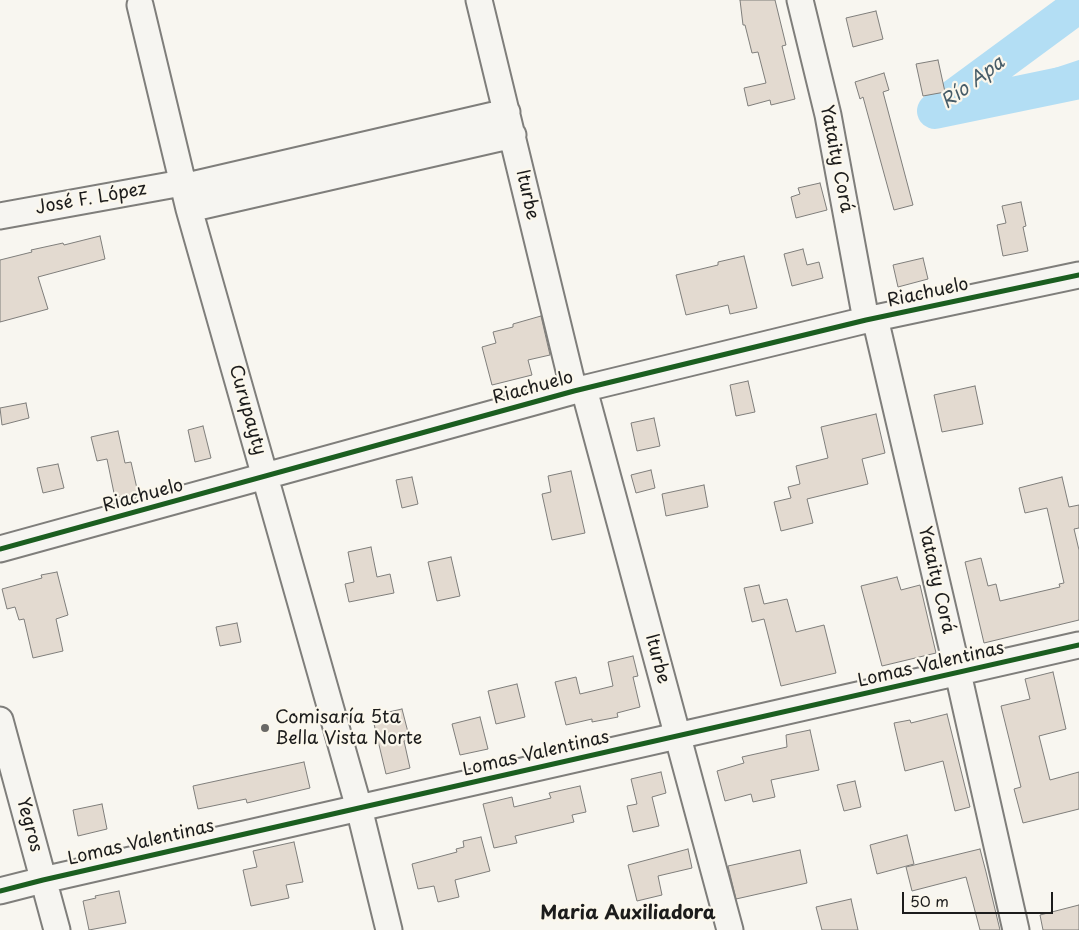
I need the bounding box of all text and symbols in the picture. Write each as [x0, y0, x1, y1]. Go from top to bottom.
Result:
water label: Río Apa [937, 52, 1009, 114]
street label: Yataity Corá [815, 103, 857, 215]
street label: Iturbe [511, 168, 543, 222]
street label: José F. López [34, 179, 148, 219]
street label: Riachuelo [885, 274, 971, 312]
street label: Curupayty [224, 362, 270, 458]
street label: Riachuelo [490, 367, 576, 409]
street label: Riachuelo [100, 475, 186, 517]
street label: Yataity Corá [913, 524, 959, 636]
street label: Iturbe [640, 632, 674, 686]
street label: Lomas Valentinas [856, 638, 1006, 692]
place label: Comisaría 5ta Bella Vista Norte [275, 707, 422, 750]
marker: Comisaría 5ta Bella Vista Norte [259, 722, 271, 734]
street label: Lomas Valentinas [461, 727, 611, 781]
street label: Yegros [11, 795, 47, 855]
street label: Lomas Valentinas [66, 816, 216, 870]
scale bar [904, 882, 1055, 914]
text: 50 m [910, 889, 949, 912]
district label: Maria Auxiliadora [540, 903, 716, 925]

